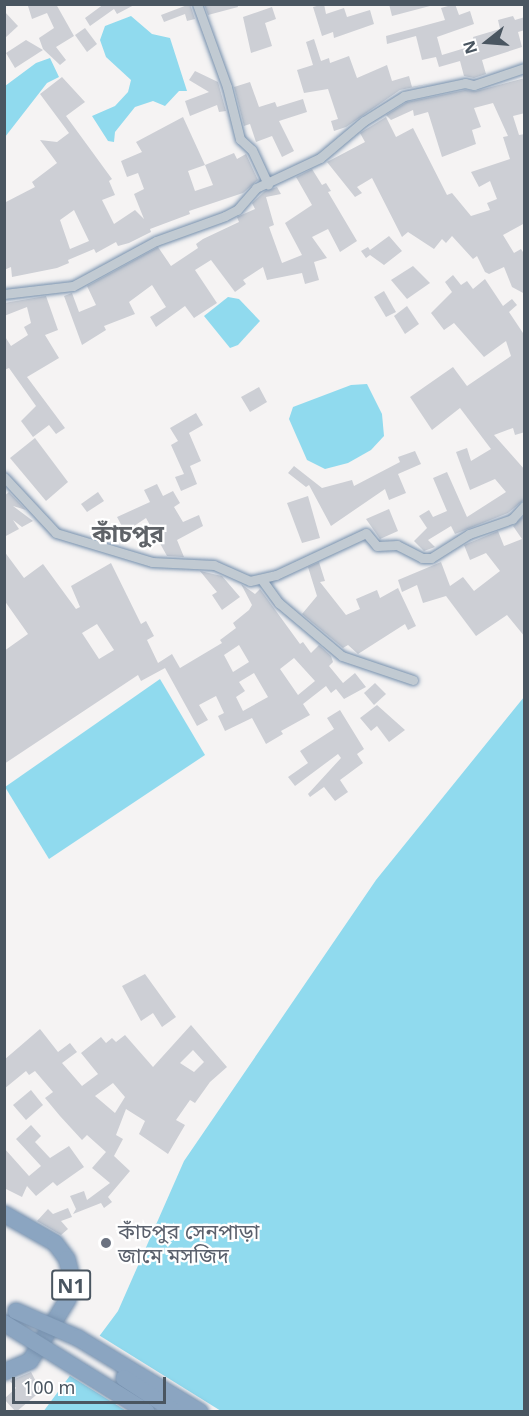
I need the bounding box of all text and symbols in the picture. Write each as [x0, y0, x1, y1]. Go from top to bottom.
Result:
north arrow [457, 12, 517, 72]
text: N [457, 38, 482, 57]
district label: কাঁচপুর [92, 519, 164, 547]
place label: কাঁচপুর সেনপাড়া জামে মসজিদ [118, 1218, 259, 1268]
marker: কাঁচপুর সেনপাড়া জামে মসজিদ [99, 1236, 113, 1250]
road number: N1 [50, 1268, 92, 1302]
scale bar [15, 1365, 170, 1403]
text: 100 m [23, 1375, 75, 1399]

